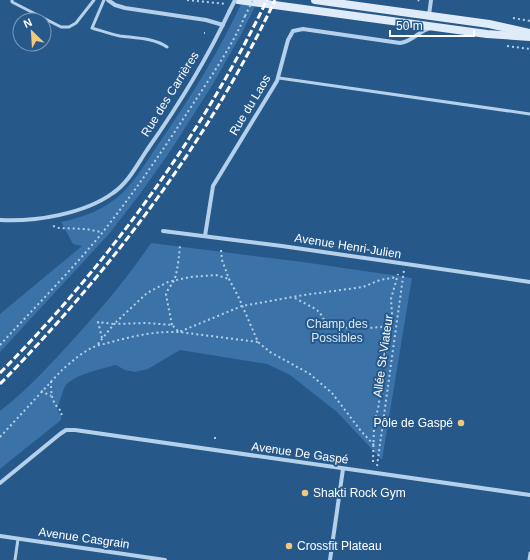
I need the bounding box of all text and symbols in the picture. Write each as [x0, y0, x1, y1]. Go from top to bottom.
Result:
north arrow [12, 12, 52, 52]
scale bar [390, 12, 474, 38]
text: N [22, 16, 34, 30]
text: 50 m [396, 19, 423, 33]
street label: Rue des Carrières [138, 49, 202, 139]
street label: Rue du Laos [226, 72, 274, 138]
street label: Avenue Henri-Julien [294, 231, 402, 261]
street label: Allée St-Viateur [370, 314, 396, 398]
park label: Champ des Possibles [306, 317, 368, 345]
place label: Pôle de Gaspé [374, 416, 453, 430]
marker: Pôle de Gaspé [456, 418, 466, 428]
street label: Avenue De Gaspé [251, 439, 350, 467]
place label: Shakti Rock Gym [313, 486, 406, 500]
marker: Shakti Rock Gym [300, 488, 310, 498]
street label: Avenue Casgrain [38, 525, 130, 551]
place label: Crossfit Plateau [297, 539, 382, 553]
marker: Crossfit Plateau [284, 541, 294, 551]

